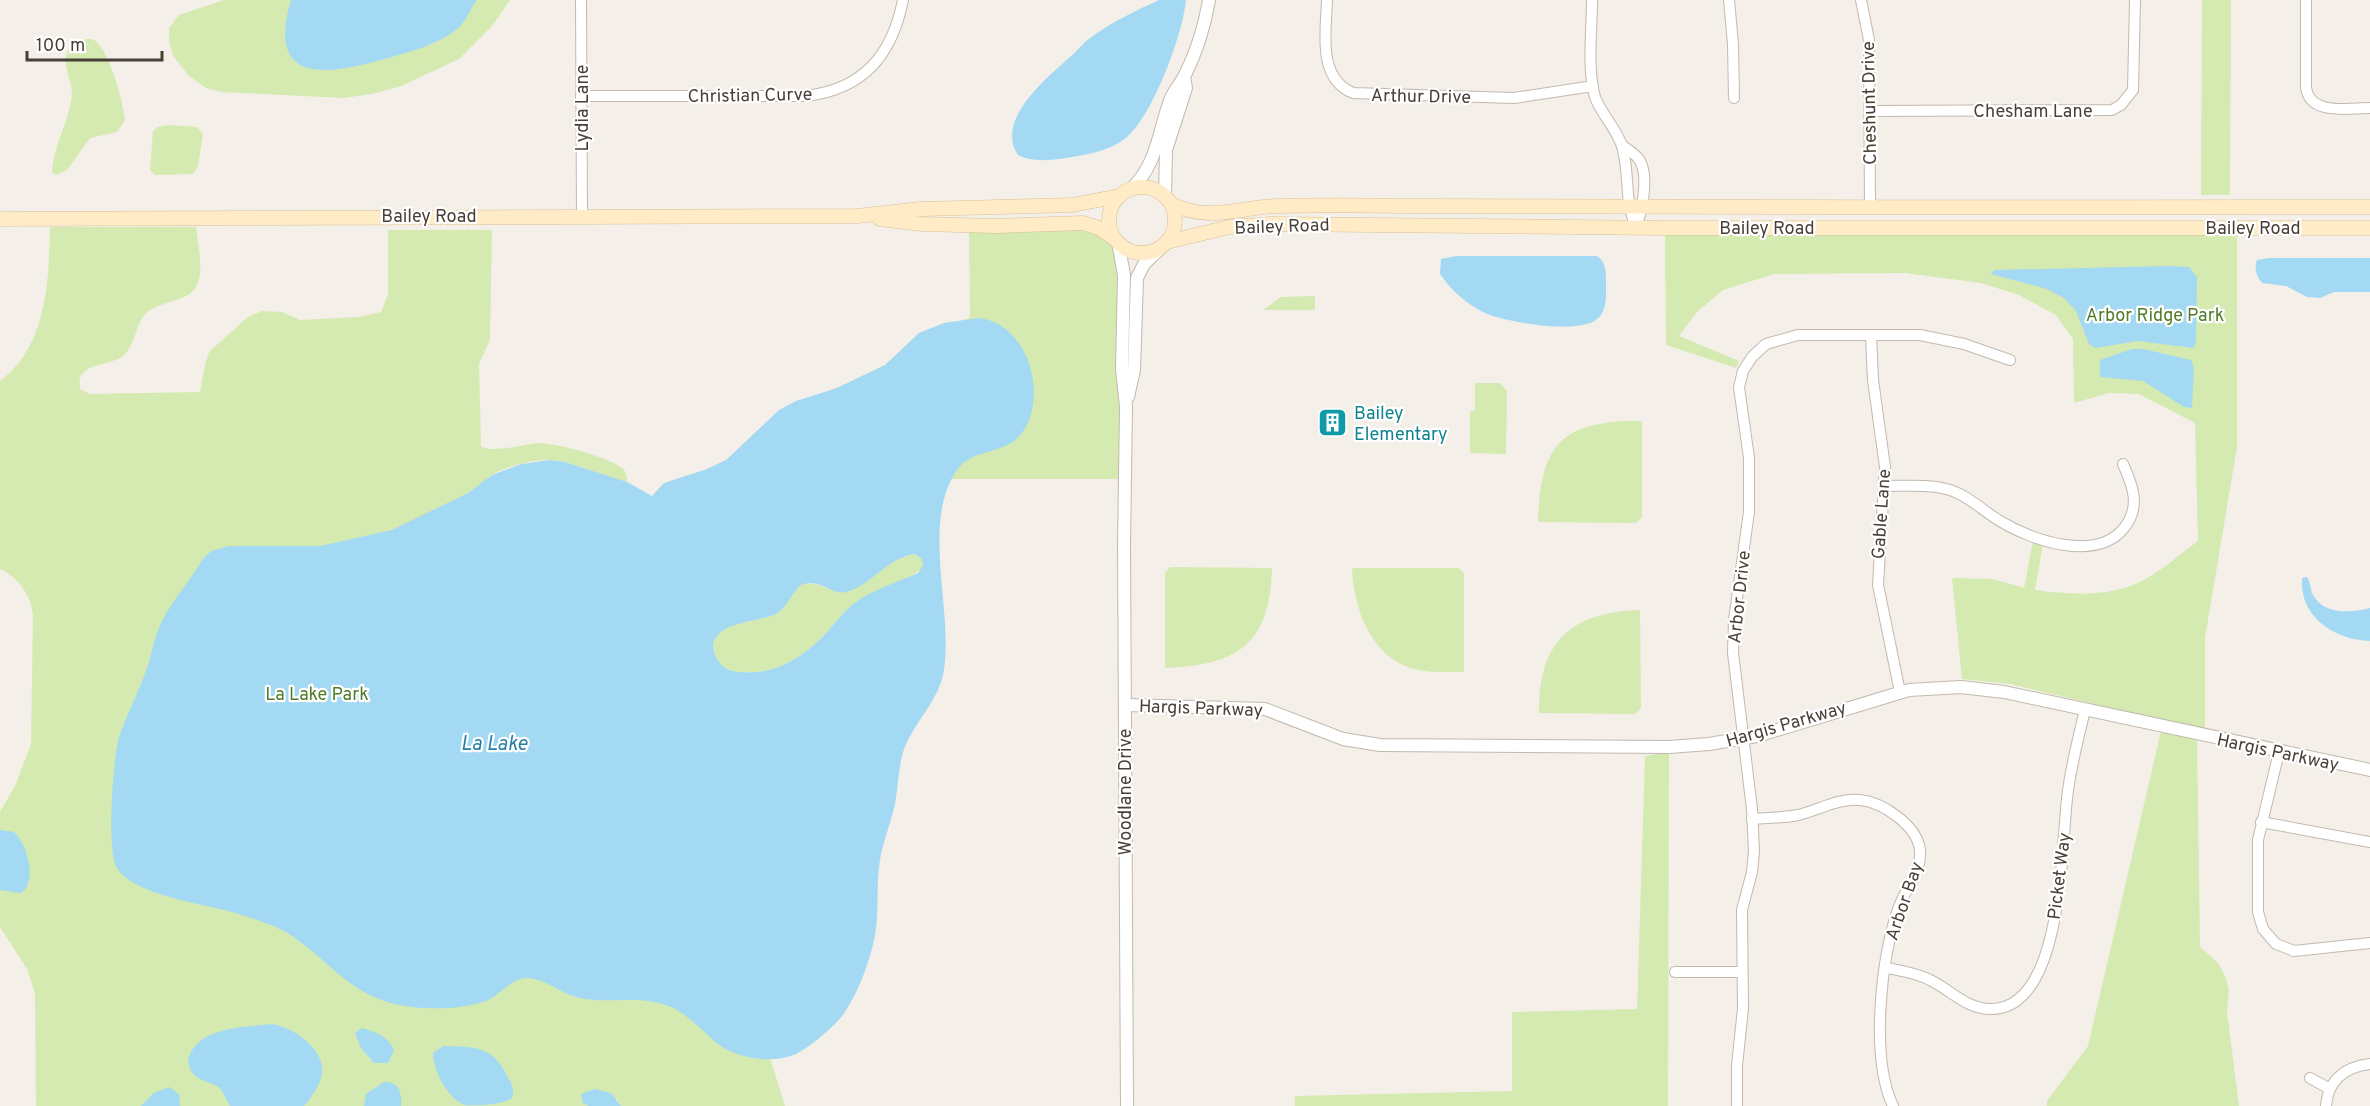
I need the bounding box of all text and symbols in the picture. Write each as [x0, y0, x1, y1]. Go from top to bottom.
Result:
scale bar [27, 24, 162, 62]
text: 100 m [36, 35, 85, 58]
street label: Cheshunt Drive [1858, 41, 1883, 165]
street label: Lydia Lane [572, 64, 595, 152]
street label: Christian Curve [687, 84, 813, 109]
street label: Arthur Drive [1371, 85, 1471, 110]
street label: Chesham Lane [1973, 101, 2093, 124]
street label: Bailey Road [381, 206, 477, 229]
street label: Bailey Road [1234, 214, 1330, 241]
street label: Bailey Road [1719, 218, 1815, 241]
street label: Bailey Road [2205, 218, 2301, 241]
park label: Arbor Ridge Park [2086, 305, 2224, 328]
place label: Bailey Elementary [1354, 403, 1448, 447]
building icon: Bailey Elementary [1317, 407, 1349, 439]
street label: Gable Lane [1868, 468, 1897, 560]
street label: Arbor Drive [1724, 550, 1757, 645]
park label: La Lake Park [265, 684, 369, 707]
street label: Hargis Parkway [1138, 696, 1263, 723]
street label: Hargis Parkway [1724, 697, 1849, 754]
street label: Woodlane Drive [1115, 729, 1138, 855]
street label: Hargis Parkway [2215, 729, 2341, 778]
water label: La Lake [461, 732, 528, 758]
street label: Picket Way [2044, 831, 2077, 921]
street label: Arbor Bay [1881, 859, 1930, 944]

